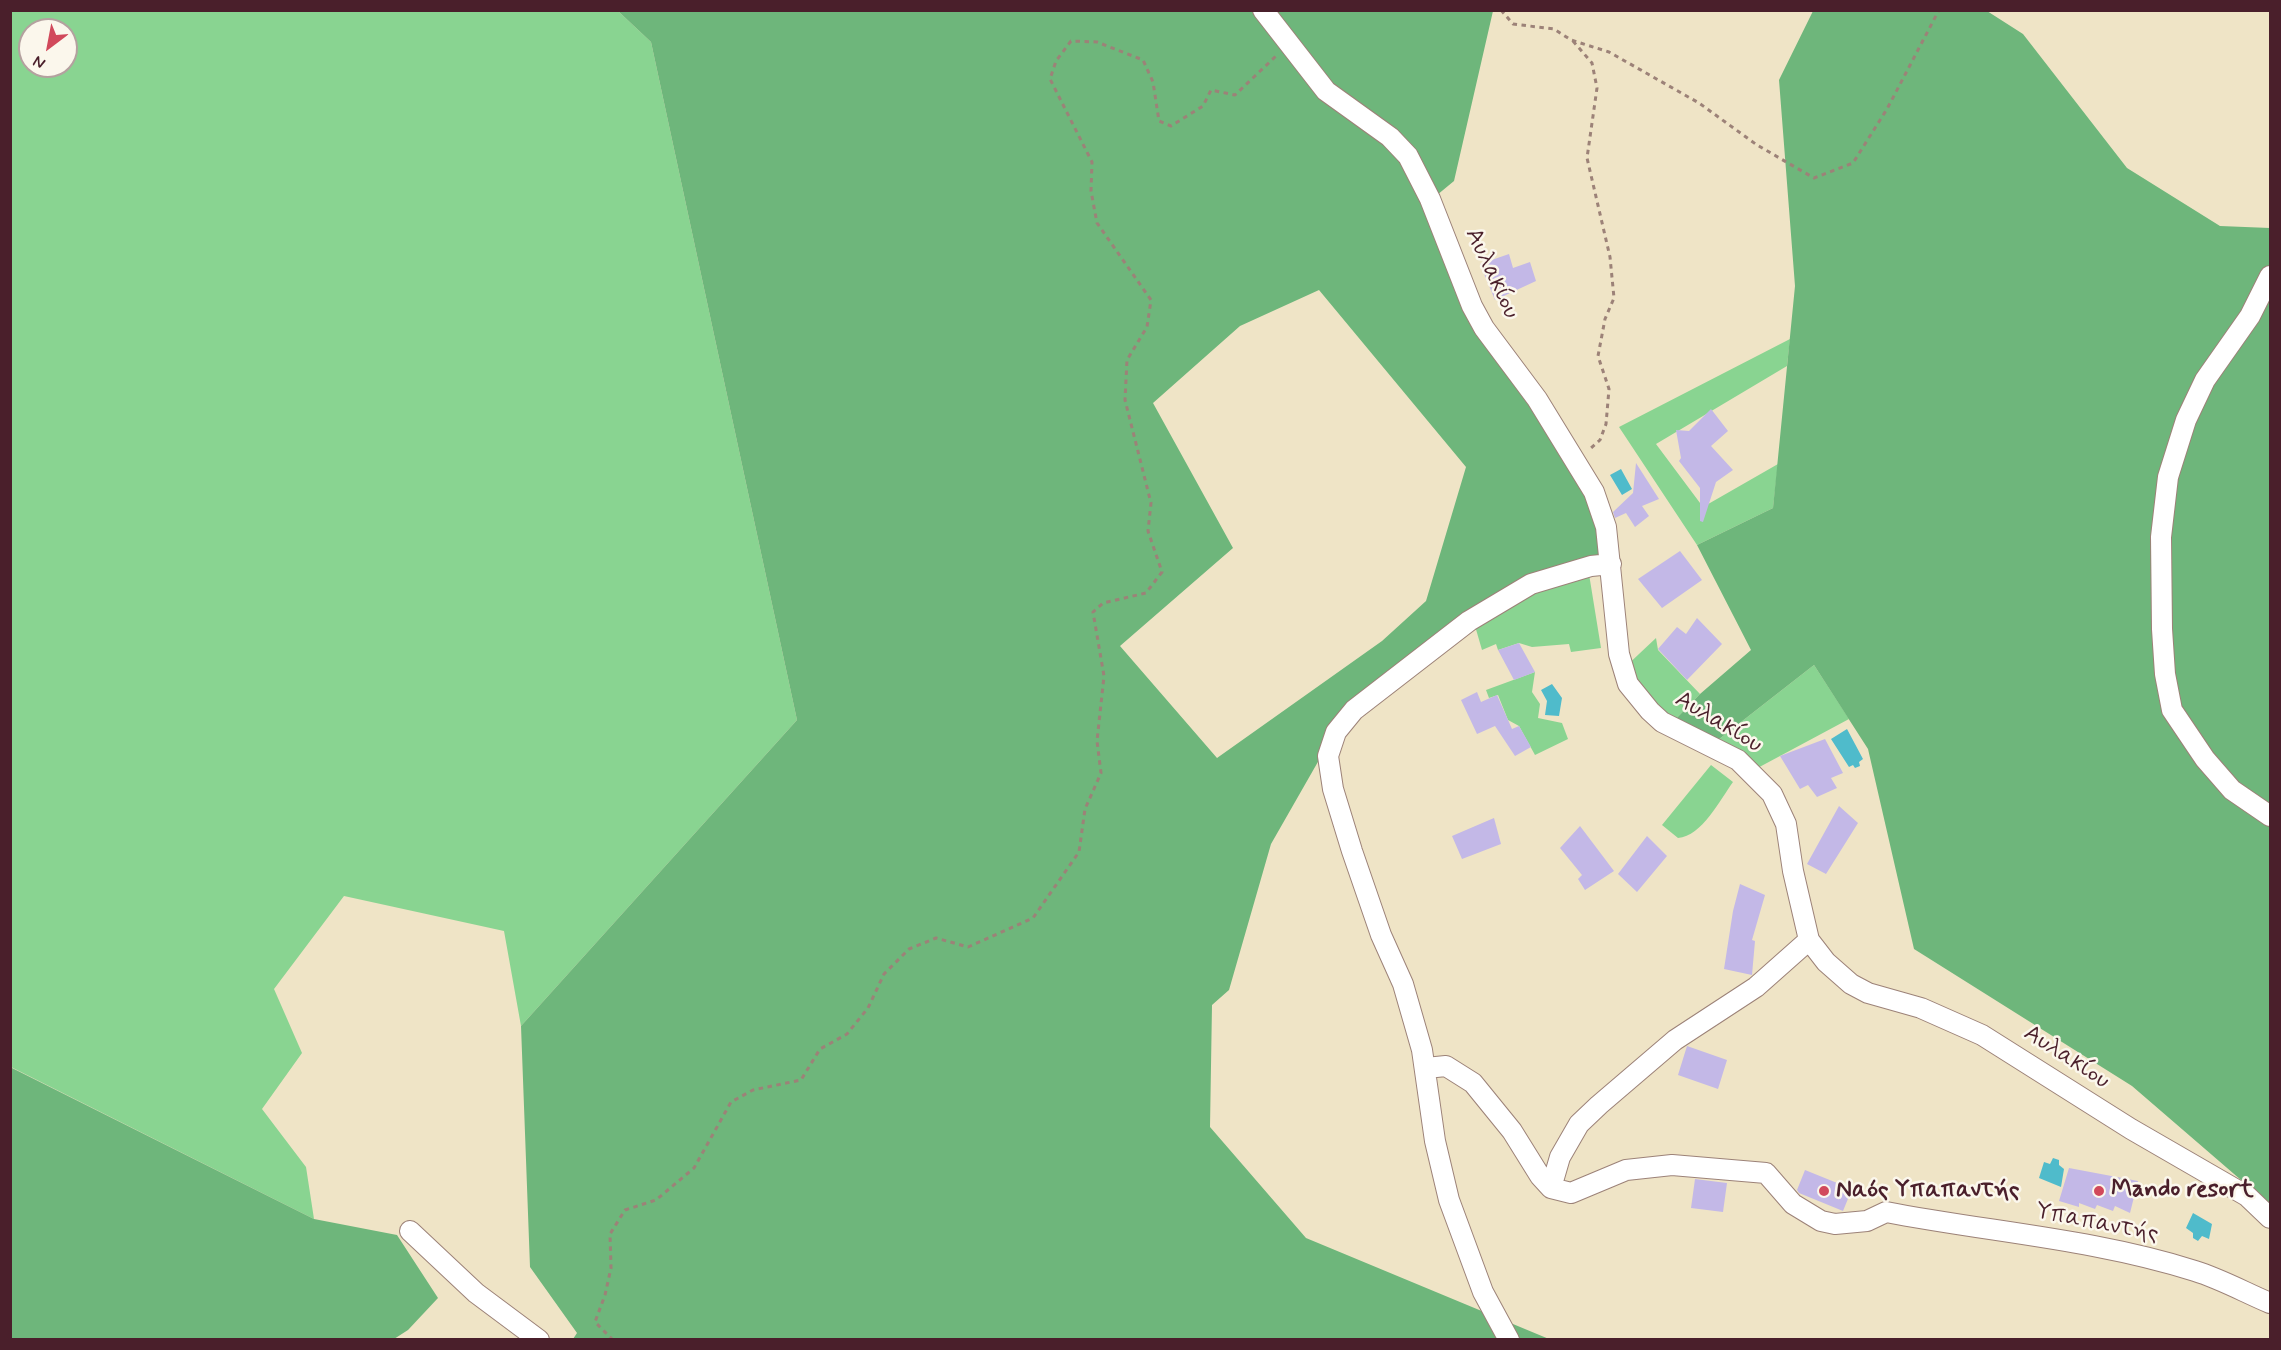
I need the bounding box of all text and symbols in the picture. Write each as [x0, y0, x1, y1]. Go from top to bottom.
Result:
north arrow [18, 18, 78, 78]
text: N [29, 50, 49, 74]
street label: Αυλακίου [1458, 224, 1524, 324]
street label: Αυλακίου [1669, 686, 1767, 760]
street label: Αυλακίου [2018, 1020, 2114, 1096]
place label: Ναός Υπαπαντής [1836, 1177, 2020, 1205]
place label: Mando resort [2111, 1177, 2254, 1205]
marker: Ναός Υπαπαντής [1817, 1184, 1831, 1198]
marker: Mando resort [2092, 1184, 2106, 1198]
street label: Υπαπαντής [2033, 1198, 2161, 1250]

